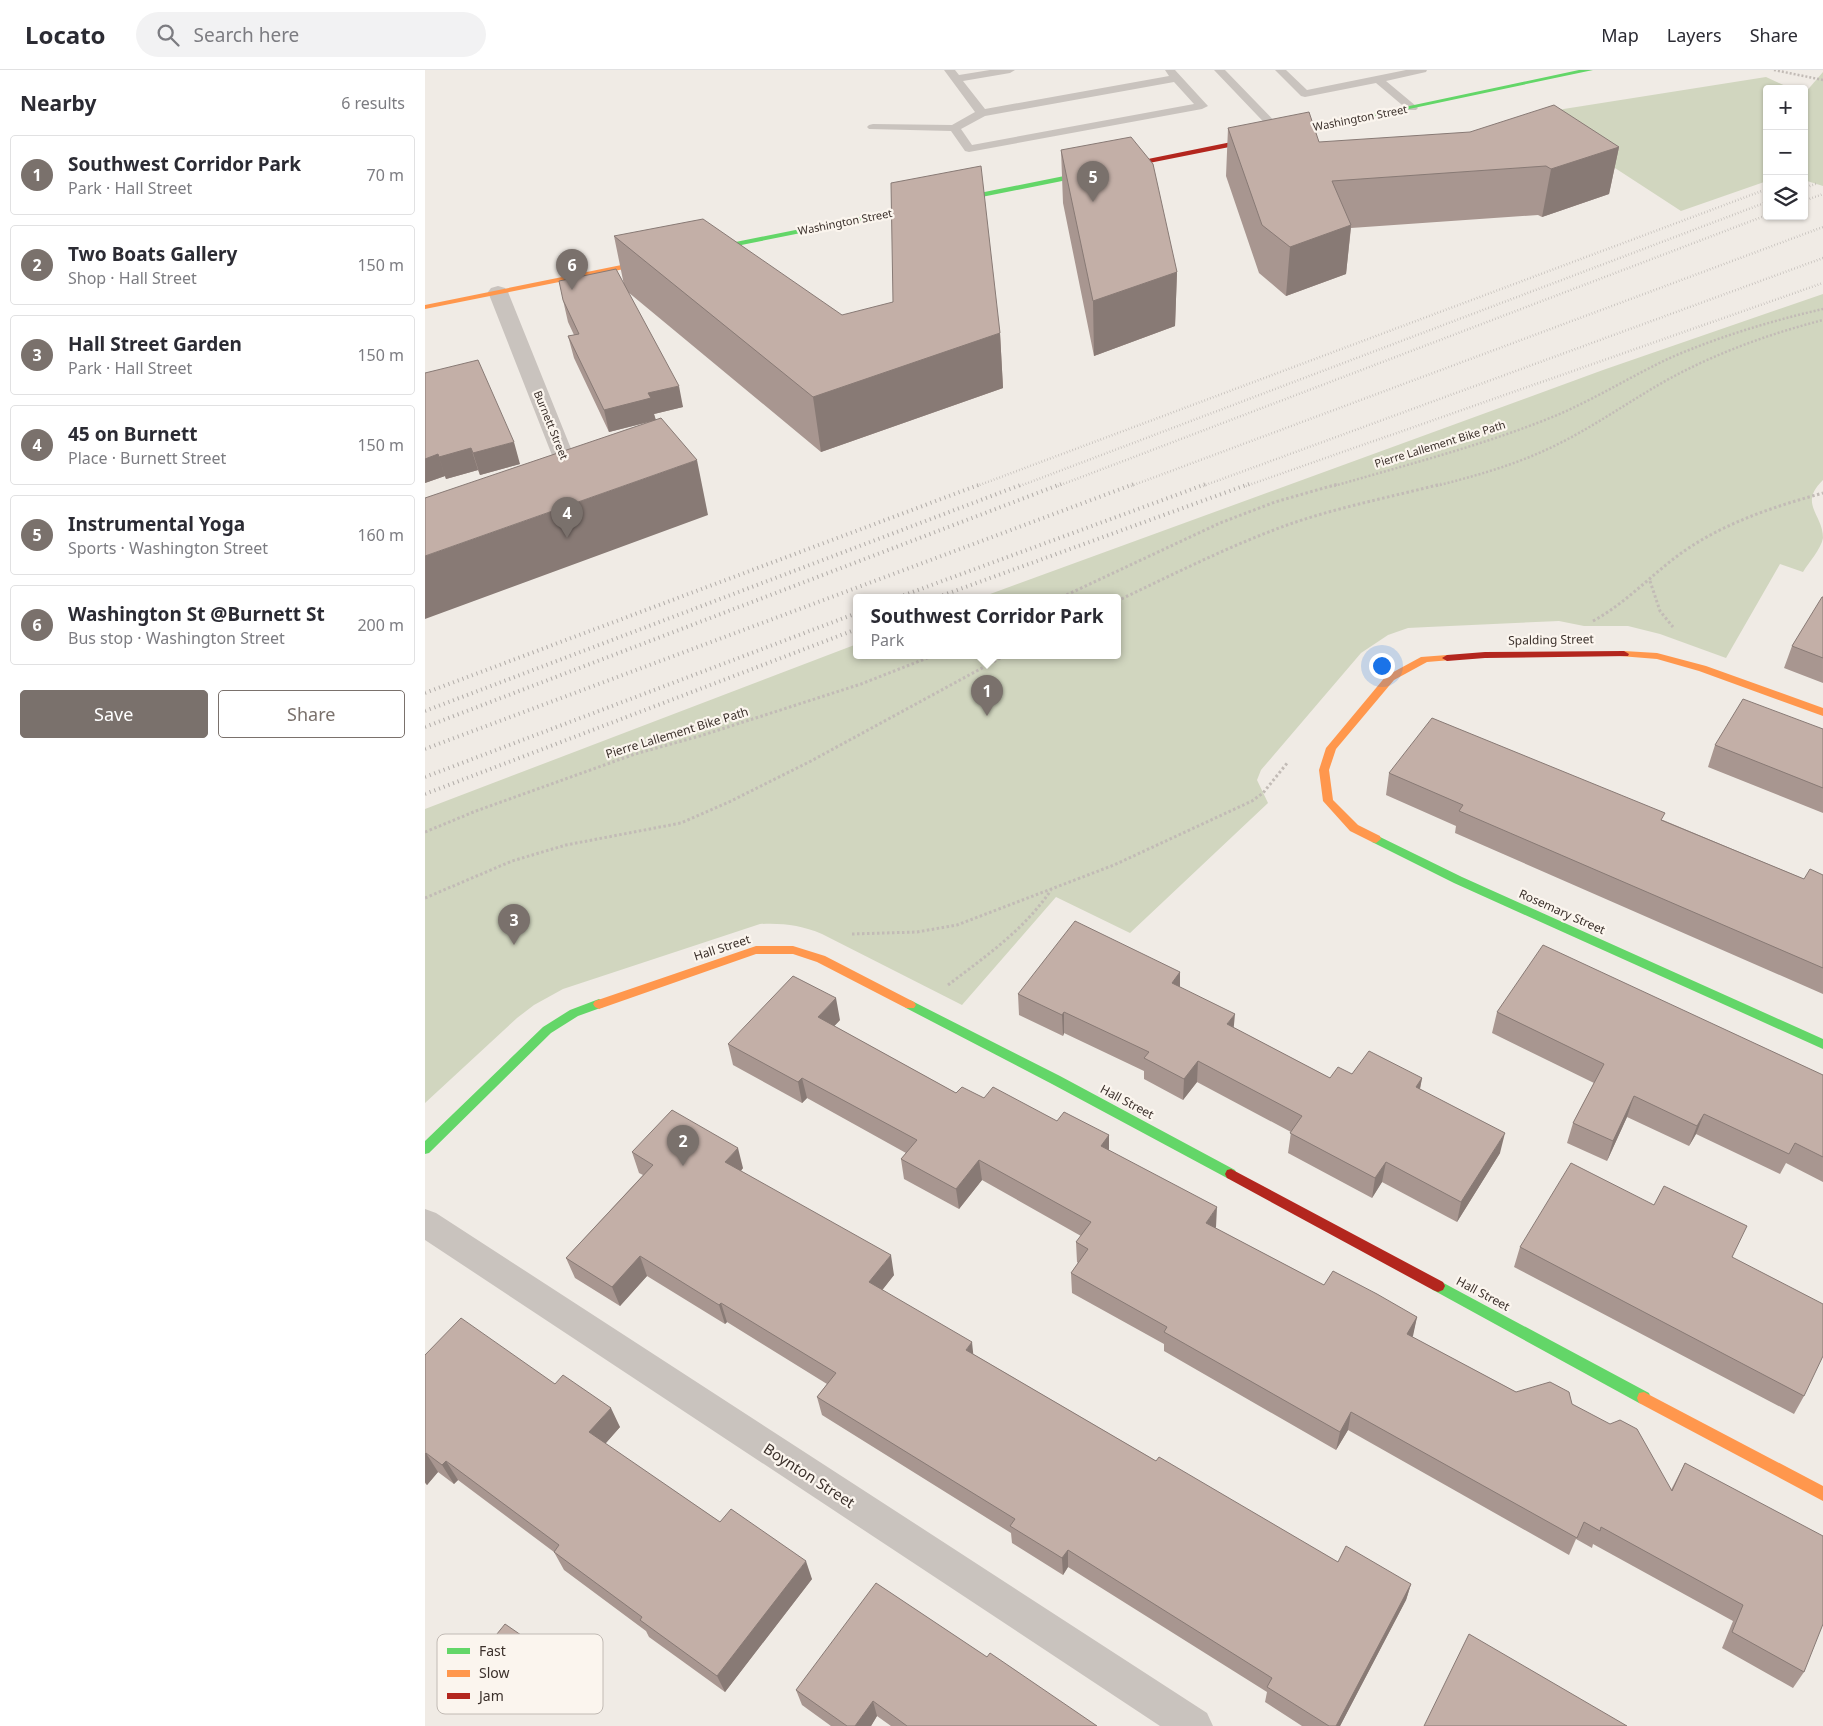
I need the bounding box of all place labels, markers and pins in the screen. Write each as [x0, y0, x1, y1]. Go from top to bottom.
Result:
pin: 5 [1077, 161, 1109, 202]
pin: 6 [556, 249, 588, 290]
pin: 4 [551, 497, 583, 538]
pin: 1 [971, 675, 1003, 716]
pin: 3 [498, 904, 530, 945]
pin: 2 [667, 1125, 699, 1166]

